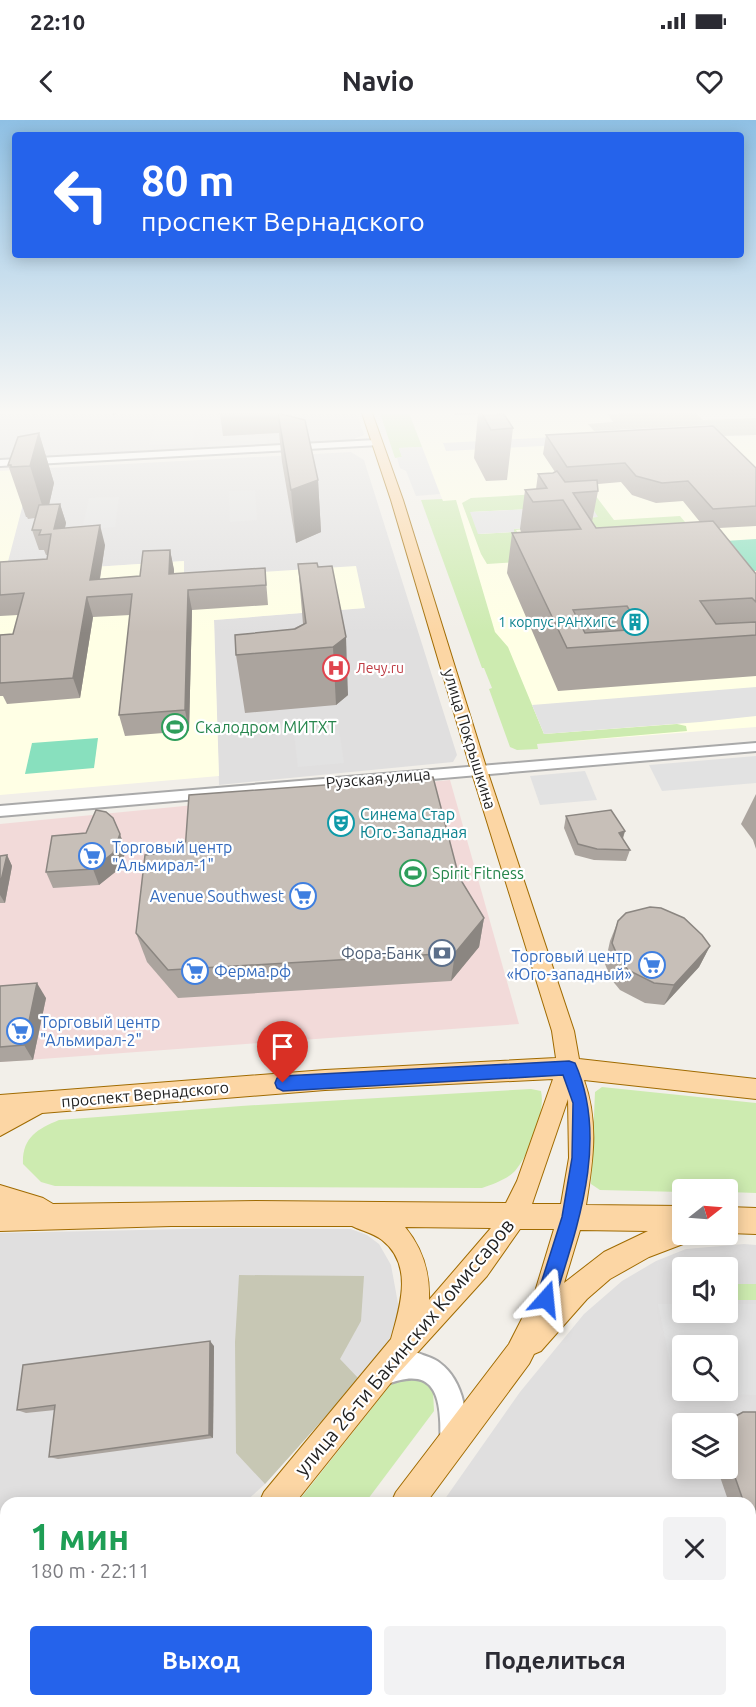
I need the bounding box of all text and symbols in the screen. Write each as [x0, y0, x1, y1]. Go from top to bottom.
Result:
text: 22:10 [30, 9, 85, 34]
icon: back [30, 65, 63, 98]
icon: heart [693, 65, 726, 98]
text: Navio [342, 66, 414, 96]
icon: left [42, 156, 120, 234]
text: 80 m [141, 157, 235, 204]
text: проспект Вернадского [141, 206, 425, 236]
building icon: 1 корпус РАНХиГС [620, 607, 650, 637]
place label: 1 корпус РАНХиГС [498, 614, 616, 630]
hospital icon: Лечу.ru [321, 653, 351, 683]
place label: Лечу.ru [356, 660, 404, 676]
street label: улица Покрышкина [440, 667, 500, 811]
sports icon: Скалодром МИТХТ [160, 712, 190, 742]
place label: Скалодром МИТХТ [195, 718, 337, 736]
street label: Рузская улица [325, 764, 431, 792]
place label: Синема Стар Юго-Западная [360, 805, 467, 841]
theatre icon: Синема Стар Юго-Западная [326, 808, 356, 838]
place label: Торговый центр "Альмирал-1" [112, 838, 232, 874]
supermarket icon: Торговый центр "Альмирал-1" [77, 841, 107, 871]
sports icon: Spirit Fitness [398, 858, 428, 888]
place label: Spirit Fitness [432, 864, 524, 882]
supermarket icon: Avenue Southwest [288, 881, 318, 911]
place label: Avenue Southwest [150, 887, 285, 905]
bank icon: Фора-Банк [427, 938, 457, 968]
place label: Фора-Банк [341, 944, 422, 962]
place label: Торговый центр «Юго-западный» [507, 947, 632, 983]
supermarket icon: Торговый центр «Юго-западный» [637, 950, 667, 980]
supermarket icon: Ферма.рф [180, 956, 210, 986]
place label: Ферма.рф [214, 962, 291, 980]
place label: Торговый центр "Альмирал-2" [40, 1013, 160, 1049]
supermarket icon: Торговый центр "Альмирал-2" [5, 1016, 35, 1046]
pin [257, 1021, 308, 1083]
icon: arrive [266, 1030, 299, 1063]
street label: проспект Вернадского [60, 1078, 230, 1110]
north arrow [672, 1179, 738, 1245]
map controls [672, 1179, 738, 1479]
street label: улица 26-ти Бакинских Комиссаров [290, 1214, 518, 1480]
button: sound [672, 1257, 738, 1323]
position arrow [514, 1267, 578, 1331]
button: search [672, 1335, 738, 1401]
button: layers [672, 1413, 738, 1479]
text: 1 мин [30, 1516, 129, 1557]
button: close [663, 1517, 726, 1580]
text: 180 m · 22:11 [30, 1559, 150, 1582]
button: Выход [30, 1626, 372, 1695]
button: Поделиться [384, 1626, 726, 1695]

